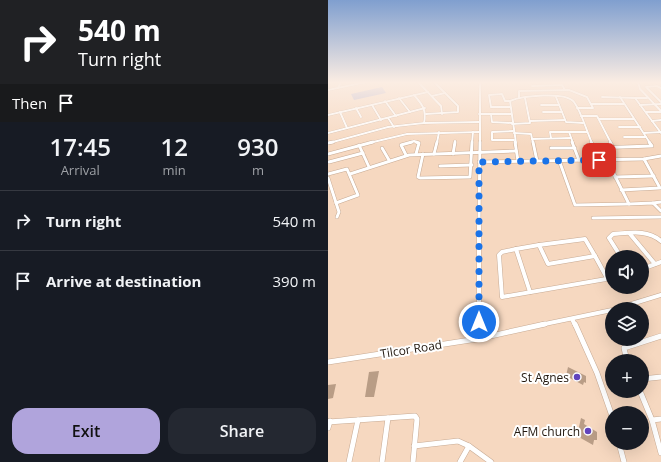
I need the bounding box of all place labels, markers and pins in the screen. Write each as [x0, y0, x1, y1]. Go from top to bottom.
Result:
pin [582, 143, 616, 177]
place label: St Agnes [521, 369, 569, 386]
marker: St Agnes [572, 372, 582, 382]
place label: AFM church [514, 423, 580, 440]
marker: AFM church [583, 426, 593, 436]

